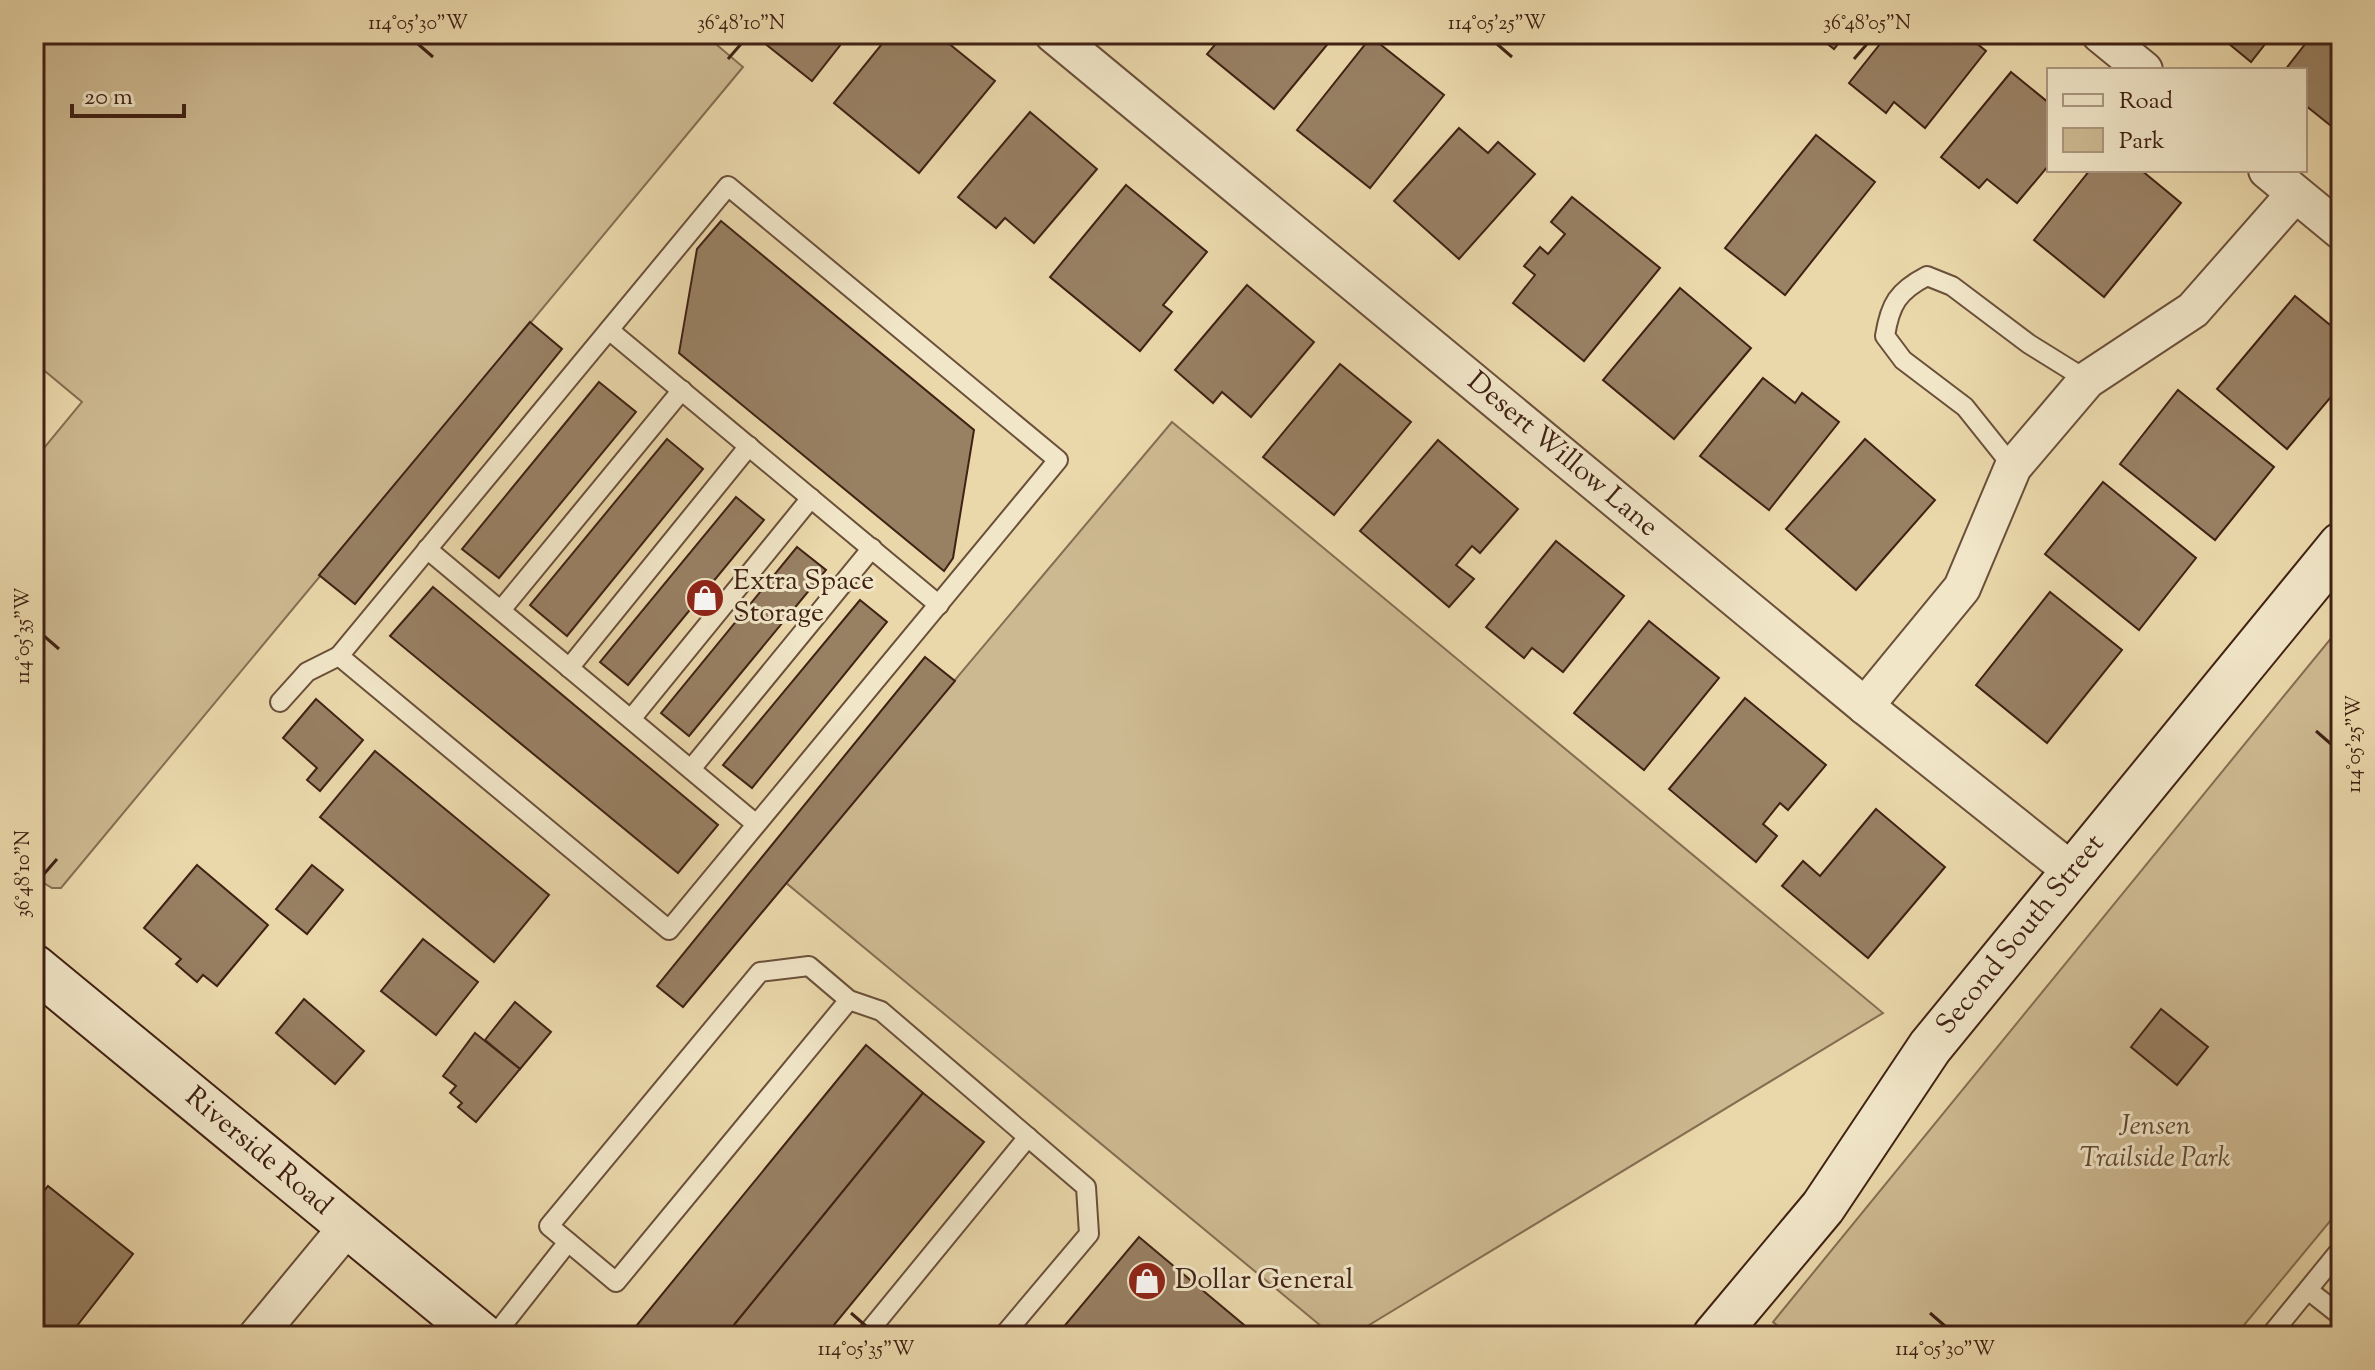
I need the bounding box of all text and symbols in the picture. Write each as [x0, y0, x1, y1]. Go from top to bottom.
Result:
text: 114°05'30"W [368, 10, 468, 39]
text: 36°48'10"N [697, 10, 785, 39]
text: 114°05'25"W [1448, 10, 1546, 39]
text: 36°48'05"N [1823, 10, 1911, 39]
scale bar [72, 68, 184, 118]
legend [2047, 68, 2307, 172]
text: 20 m [84, 81, 133, 115]
text: Road [2119, 85, 2173, 119]
text: Park [2119, 125, 2165, 159]
street label: Desert Willow Lane [1458, 363, 1666, 547]
place label: Extra Space Storage [733, 562, 874, 634]
shop icon: Extra Space Storage [684, 577, 726, 619]
text: 114°05'35"W [10, 588, 39, 684]
text: 114°05'25"W [2341, 695, 2370, 793]
street label: Second South Street [1927, 826, 2115, 1044]
text: 36°48'10"N [10, 830, 39, 918]
street label: Riverside Road [176, 1078, 341, 1226]
park label: Jensen Trailside Park [2080, 1107, 2231, 1179]
shop icon: Dollar General [1126, 1260, 1168, 1302]
place label: Dollar General [1175, 1261, 1354, 1301]
text: 114°05'35"W [818, 1336, 914, 1365]
text: 114°05'30"W [1895, 1336, 1995, 1365]

